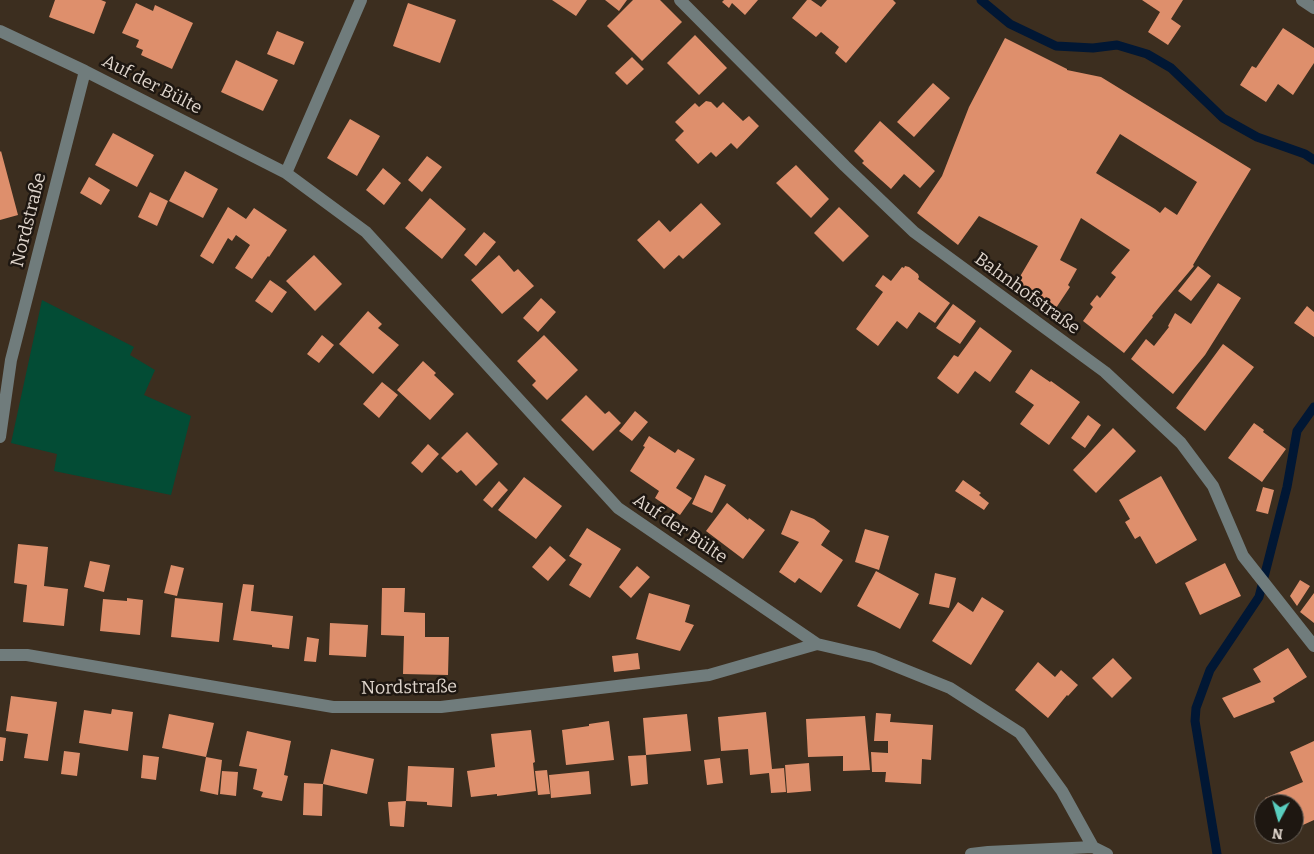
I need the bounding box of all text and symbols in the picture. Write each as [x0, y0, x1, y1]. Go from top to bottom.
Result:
street label: Auf der Bülte [98, 51, 206, 119]
street label: Nordstraße [7, 171, 51, 269]
street label: Bahnhofstraße [970, 248, 1084, 340]
street label: Auf der Bülte [629, 490, 731, 568]
street label: Nordstraße [361, 676, 457, 700]
north arrow [1254, 794, 1304, 844]
text: N [1271, 824, 1284, 842]

